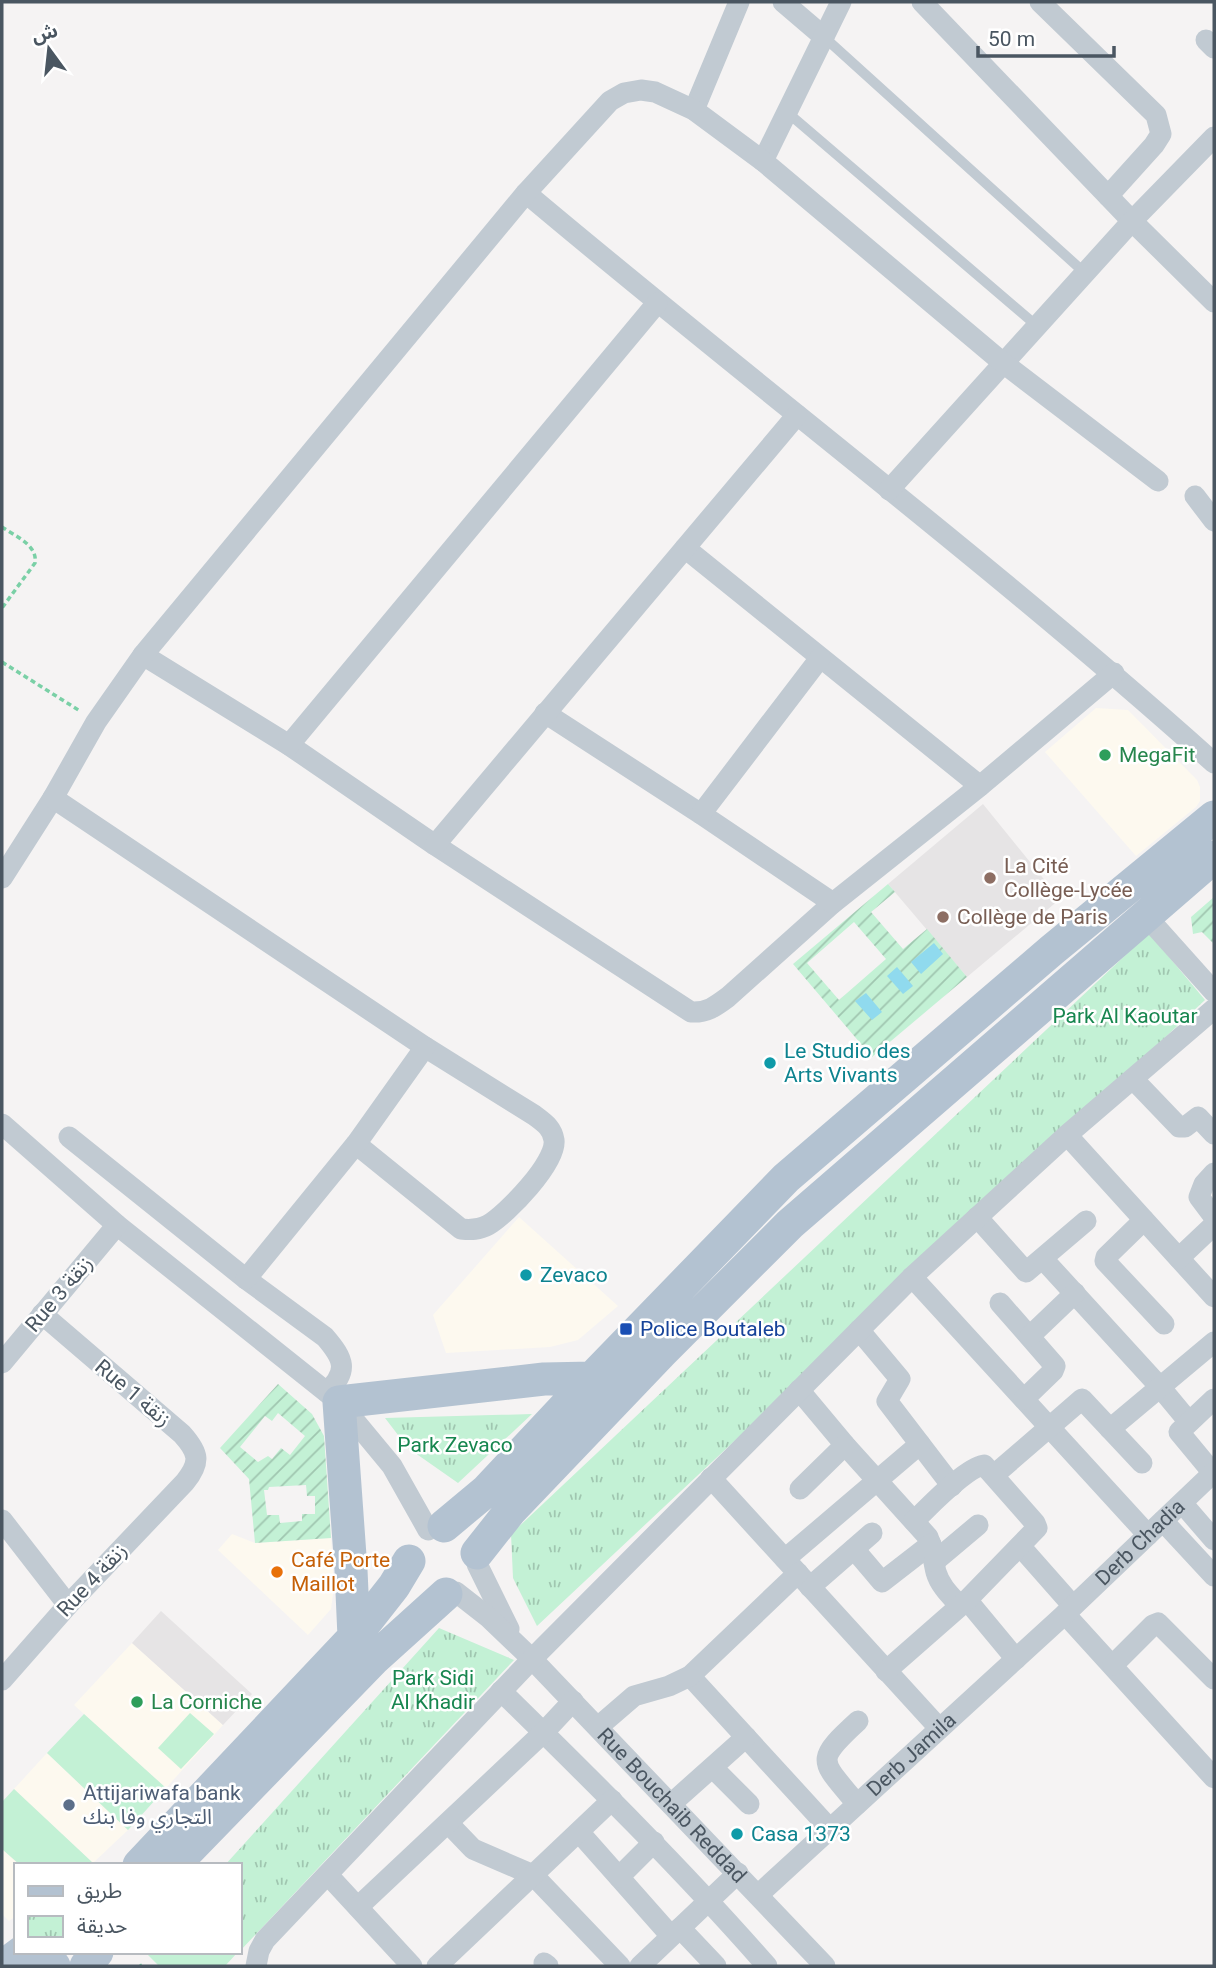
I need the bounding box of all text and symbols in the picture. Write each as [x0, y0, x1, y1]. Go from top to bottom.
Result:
north arrow [14, 14, 84, 84]
scale bar [978, 14, 1114, 58]
text: ش [29, 19, 60, 48]
text: 50 m [988, 27, 1035, 51]
place label: MegaFit [1119, 743, 1195, 767]
marker: MegaFit [1097, 747, 1113, 763]
place label: La Cité Collège-Lycée [1004, 854, 1133, 902]
marker: La Cité Collège-Lycée [982, 870, 998, 886]
place label: Collège de Paris [957, 905, 1108, 929]
marker: Collège de Paris [935, 909, 951, 925]
park label: Park Al Kaoutar [1052, 1004, 1198, 1028]
place label: Le Studio des Arts Vivants [784, 1039, 911, 1087]
marker: Le Studio des Arts Vivants [762, 1055, 778, 1071]
street label: Rue 3 زنقة [20, 1251, 98, 1337]
place label: Zevaco [540, 1263, 608, 1287]
marker: Zevaco [518, 1267, 534, 1283]
place label: Police Boutaleb [640, 1317, 786, 1341]
marker: Police Boutaleb [618, 1321, 634, 1337]
street label: Rue 1 زنقة [90, 1354, 176, 1432]
park label: Park Zevaco [397, 1433, 513, 1457]
street label: Derb Chadia [1091, 1494, 1190, 1590]
street label: Rue 4 زنقة [52, 1538, 132, 1622]
place label: Café Porte Maillot [291, 1548, 390, 1596]
marker: Café Porte Maillot [269, 1564, 285, 1580]
park label: Park Sidi Al Khadir [391, 1666, 475, 1714]
place label: La Corniche [151, 1690, 262, 1714]
marker: La Corniche [129, 1694, 145, 1710]
street label: Derb Jamila [862, 1708, 961, 1801]
street label: Rue Bouchaib Reddad [592, 1723, 751, 1888]
place label: Attijariwafa bank التجاري وفا بنك [83, 1781, 241, 1833]
marker: Attijariwafa bank التجاري وفا بنك [61, 1797, 77, 1813]
place label: Casa 1373 [751, 1822, 851, 1846]
marker: Casa 1373 [729, 1826, 745, 1842]
legend [14, 1863, 242, 1954]
text: طريق [77, 1879, 122, 1904]
text: حديقة [77, 1914, 127, 1938]

